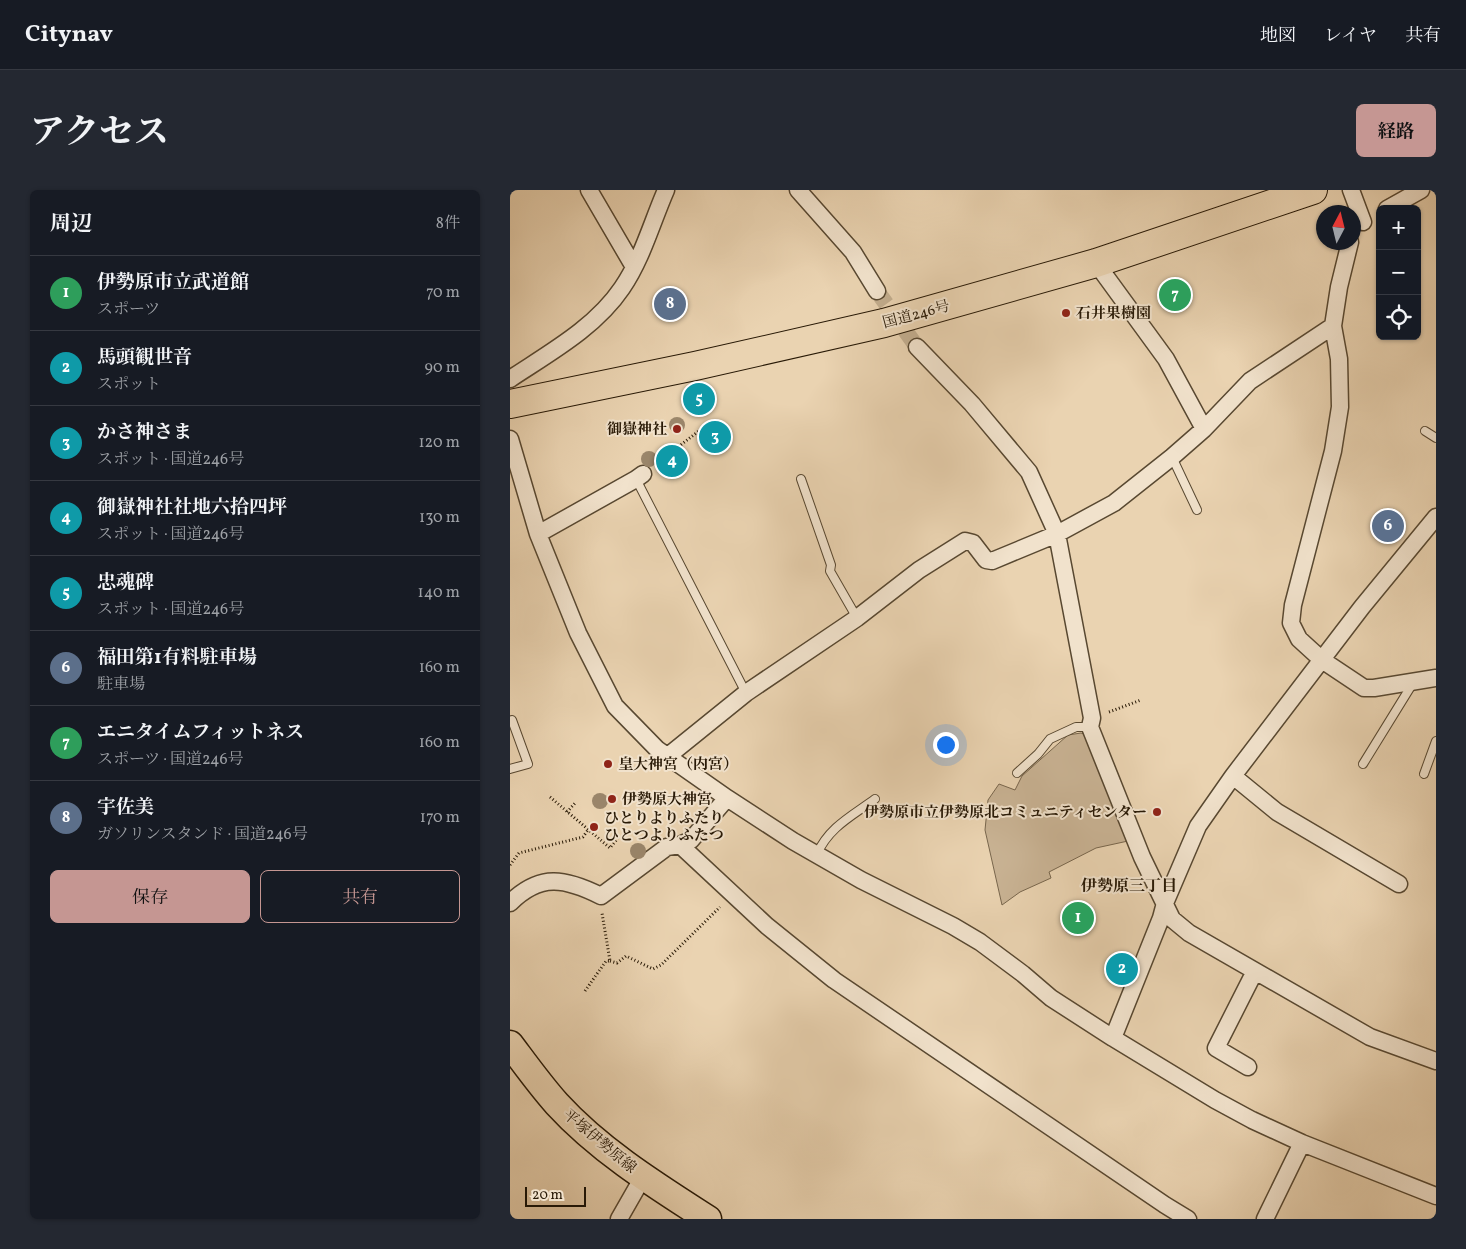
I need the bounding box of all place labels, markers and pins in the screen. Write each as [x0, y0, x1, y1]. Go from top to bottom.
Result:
pin: 7 [1159, 276, 1191, 314]
pin: 8 [654, 285, 686, 323]
place label: 石井果樹園 [1076, 304, 1151, 325]
marker: 石井果樹園 [1060, 307, 1072, 319]
pin: 5 [683, 380, 715, 418]
pin: 3 [699, 418, 731, 456]
place label: 御嶽神社 [607, 420, 667, 441]
marker: 御嶽神社 [671, 423, 683, 435]
pin: 4 [656, 442, 688, 480]
pin: 6 [1372, 507, 1404, 545]
place label: 皇大神宮（内宮） [618, 755, 738, 776]
marker: 皇大神宮（内宮） [602, 758, 614, 770]
place label: 伊勢原大神宮 [622, 790, 712, 811]
marker: 伊勢原大神宮 [606, 793, 618, 805]
place label: 伊勢原市立伊勢原北コミュニティセンター [864, 803, 1147, 824]
marker: 伊勢原市立伊勢原北コミュニティセンター [1151, 806, 1163, 818]
place label: ひとりよりふたり ひとつよりふたつ [604, 809, 724, 847]
marker: ひとりよりふたり ひとつよりふたつ [588, 821, 600, 833]
pin: 1 [1062, 899, 1094, 937]
pin: 2 [1106, 950, 1138, 988]

